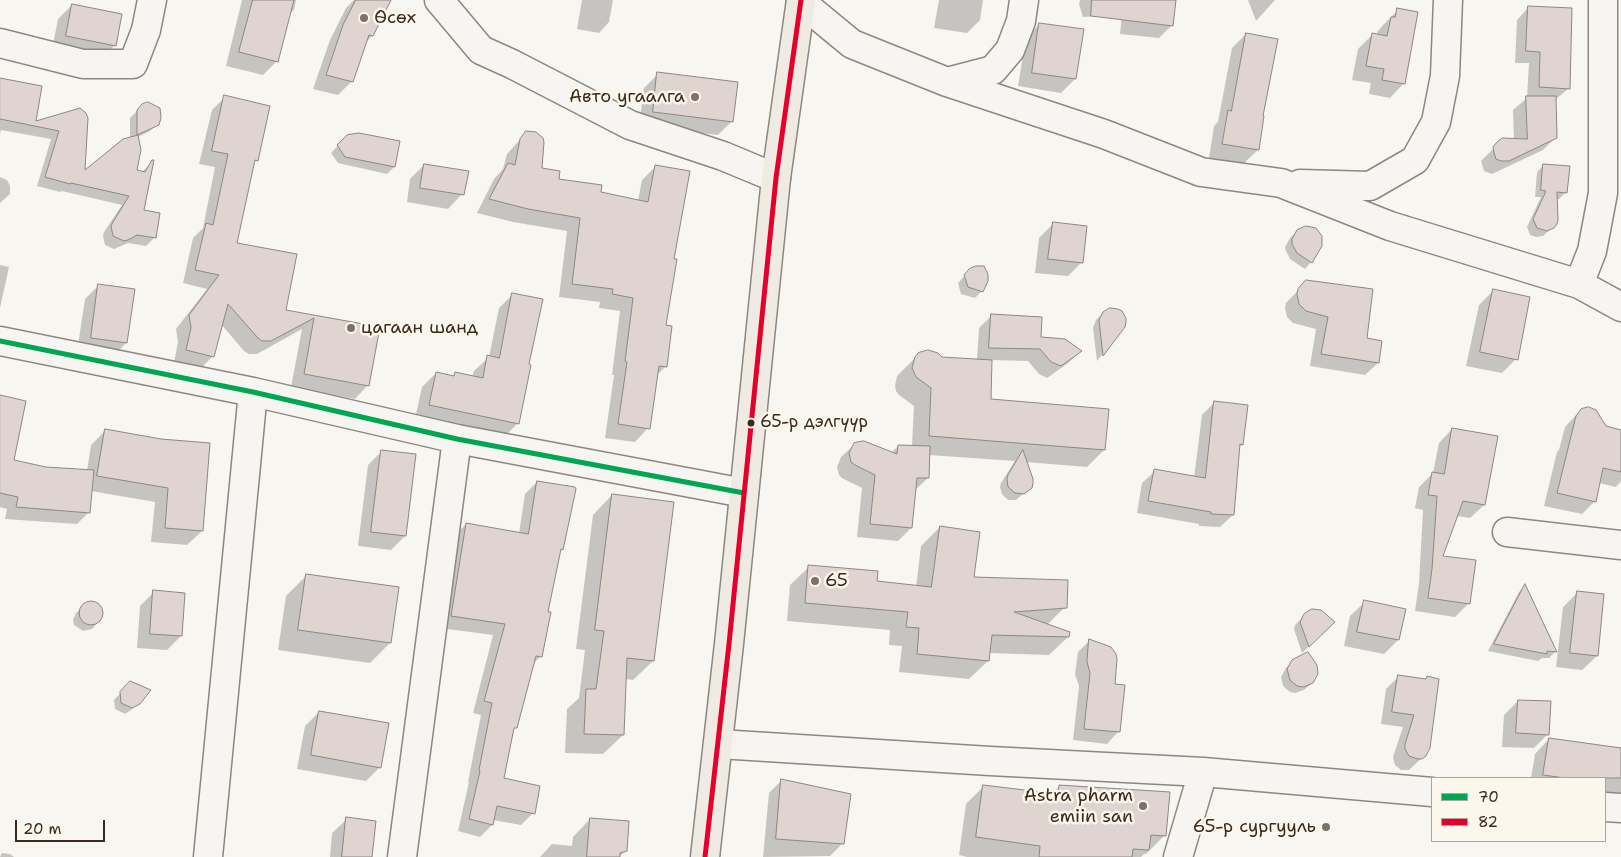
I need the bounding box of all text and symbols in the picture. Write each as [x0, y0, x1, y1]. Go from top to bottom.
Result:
place label: Өсөх [374, 7, 416, 29]
marker: Өсөх [358, 12, 370, 24]
place label: Авто угаалга [569, 86, 685, 108]
marker: Авто угаалга [689, 91, 701, 103]
place label: цагаан шанд [361, 317, 478, 339]
marker: цагаан шанд [345, 322, 357, 334]
place label: 65-р дэлгүүр [760, 413, 868, 433]
marker: 65-р дэлгүүр [746, 418, 756, 428]
place label: 65 [825, 570, 848, 592]
marker: 65 [809, 575, 821, 587]
legend [1431, 777, 1606, 842]
place label: Astra pharm emiin san [1024, 785, 1133, 828]
text: 70 [1478, 787, 1499, 807]
marker: Astra pharm emiin san [1137, 800, 1149, 812]
scale bar [18, 810, 108, 842]
text: 82 [1478, 812, 1498, 832]
place label: 65-р сургууль [1193, 816, 1316, 838]
text: 20 m [23, 819, 62, 839]
marker: 65-р сургууль [1320, 821, 1332, 833]

